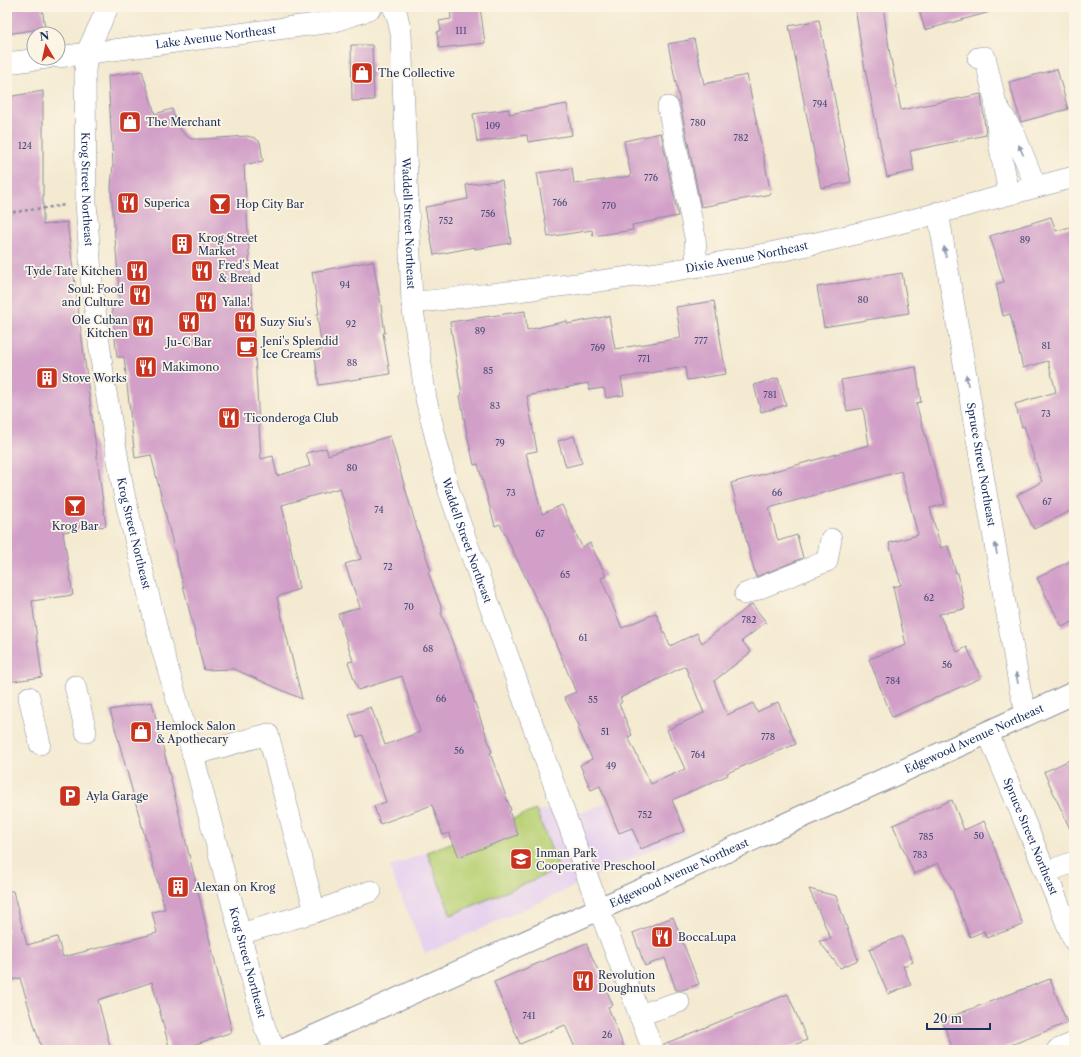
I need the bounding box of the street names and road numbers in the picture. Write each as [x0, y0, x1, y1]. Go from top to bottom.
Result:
street label: Lake Avenue Northeast [155, 22, 277, 51]
street label: Krog Street Northeast [78, 132, 96, 247]
street label: Waddell Street Northeast [399, 156, 418, 290]
street label: Dixie Avenue Northeast [684, 238, 809, 275]
street label: Spruce Street Northeast [964, 401, 999, 527]
street label: Waddell Street Northeast [439, 475, 495, 605]
street label: Krog Street Northeast [114, 476, 154, 591]
street label: Edgewood Avenue Northeast [902, 701, 1046, 776]
street label: Spruce Street Northeast [1000, 776, 1061, 897]
street label: Edgewood Avenue Northeast [607, 835, 751, 910]
street label: Krog Street Northeast [226, 905, 269, 1020]

